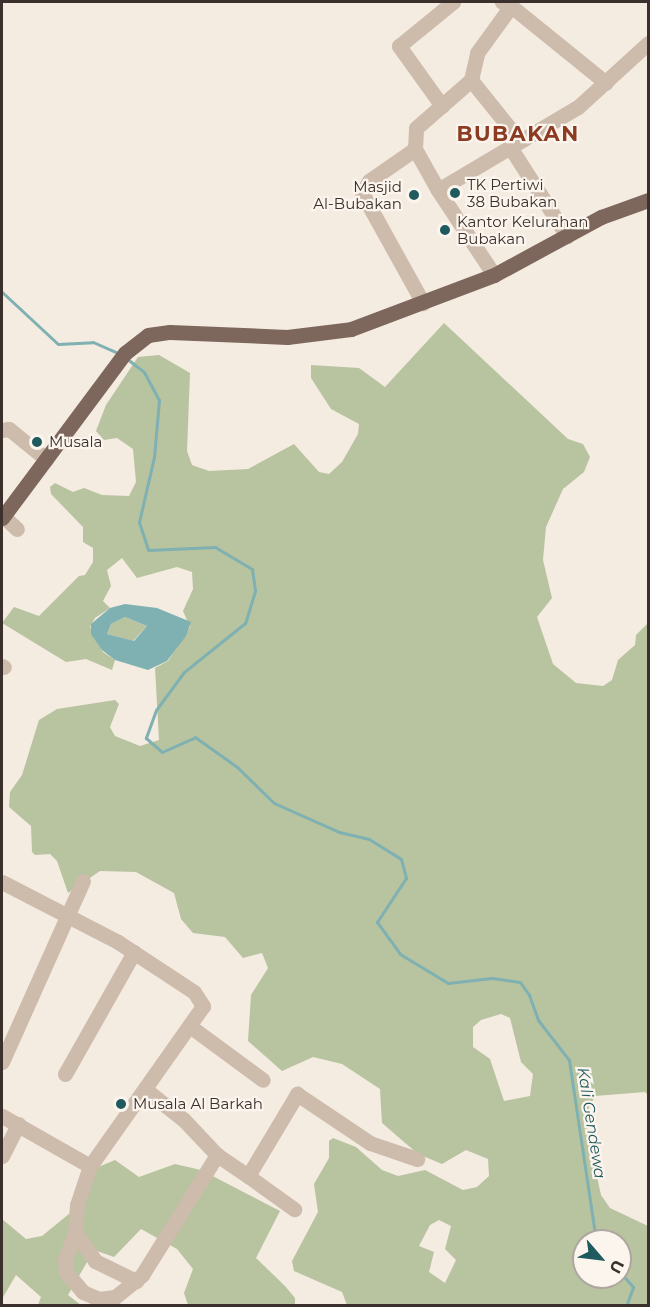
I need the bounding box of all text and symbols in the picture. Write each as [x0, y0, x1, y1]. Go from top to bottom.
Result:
district label: BUBAKAN [456, 121, 580, 147]
place label: TK Pertiwi 38 Bubakan [467, 175, 557, 210]
place label: Masjid Al-Bubakan [313, 177, 402, 212]
marker: TK Pertiwi 38 Bubakan [448, 186, 462, 200]
marker: Masjid Al-Bubakan [407, 188, 421, 202]
place label: Kantor Kelurahan Bubakan [457, 212, 588, 247]
marker: Kantor Kelurahan Bubakan [438, 223, 452, 237]
place label: Musala [49, 433, 102, 451]
marker: Musala [30, 435, 44, 449]
water label: Kali Gendewa [573, 1066, 609, 1180]
place label: Musala Al Barkah [133, 1095, 263, 1113]
marker: Musala Al Barkah [114, 1097, 128, 1111]
north arrow [572, 1229, 632, 1289]
text: U [605, 1257, 628, 1277]

